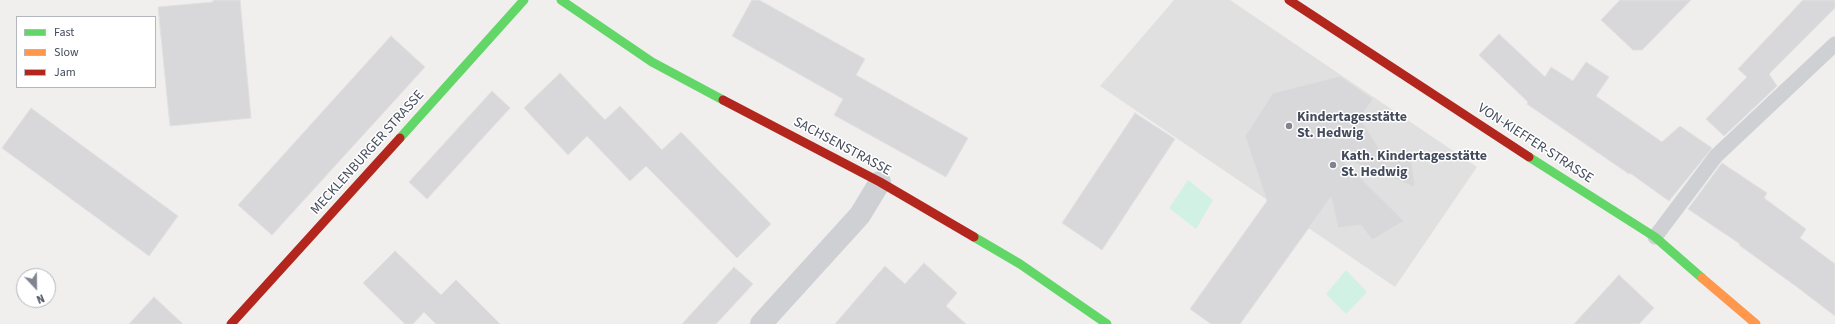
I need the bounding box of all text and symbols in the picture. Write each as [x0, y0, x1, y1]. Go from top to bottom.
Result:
legend [16, 16, 156, 88]
text: Fast [54, 24, 74, 41]
text: Slow [54, 44, 79, 61]
text: Jam [54, 64, 76, 81]
street label: MECKLENBURGER STRASSE [308, 87, 428, 219]
street label: VON-KIEFFER-STRASSE [1474, 100, 1596, 188]
place label: Kindertagesstätte St. Hedwig [1297, 110, 1407, 142]
street label: SACHSENSTRASSE [790, 114, 894, 180]
marker: Kindertagesstätte St. Hedwig [1284, 121, 1294, 131]
place label: Kath. Kindertagesstätte St. Hedwig [1341, 149, 1487, 182]
marker: Kath. Kindertagesstätte St. Hedwig [1328, 160, 1338, 170]
north arrow [16, 268, 56, 308]
text: N [34, 290, 47, 307]

